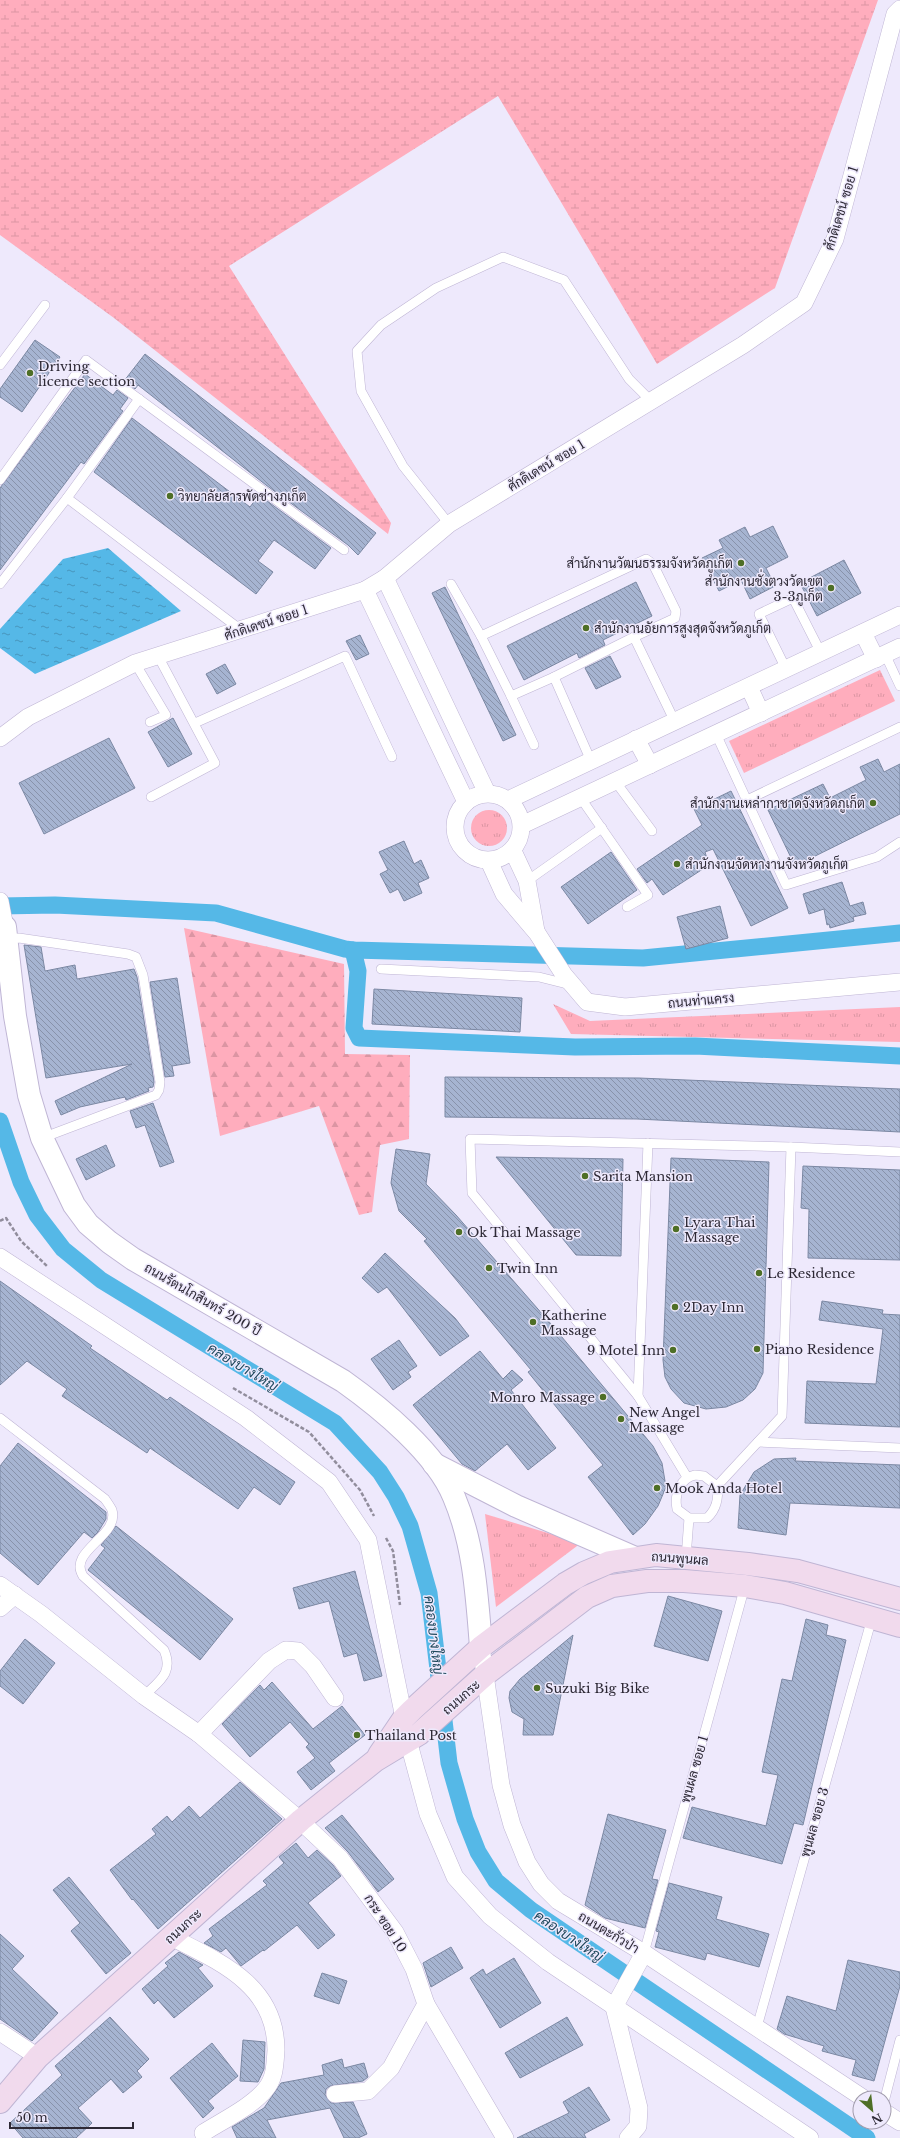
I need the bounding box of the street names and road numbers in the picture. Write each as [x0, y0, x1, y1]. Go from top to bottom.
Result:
street label: ศักดิเดชน์ ซอย 1 [820, 164, 862, 252]
street label: ศักดิเดชน์ ซอย 1 [504, 435, 588, 495]
street label: ศักดิเดชน์ ซอย 1 [222, 600, 310, 644]
street label: ถนนท่าแครง [667, 989, 735, 1012]
street label: ถนนรัตนโกสินทร์ 200 ปี [141, 1258, 265, 1340]
street label: ถนนพูนผล [651, 1548, 709, 1570]
street label: ถนนกระ [439, 1676, 484, 1719]
street label: พูนผล ซอย 1 [677, 1733, 713, 1805]
street label: พูนผล ซอย 3 [796, 1785, 834, 1859]
street label: กระ ซอย 10 [360, 1891, 411, 1956]
street label: ถนนกระ [161, 1905, 206, 1948]
street label: ถนนตะกั่วป่า [575, 1905, 644, 1957]

